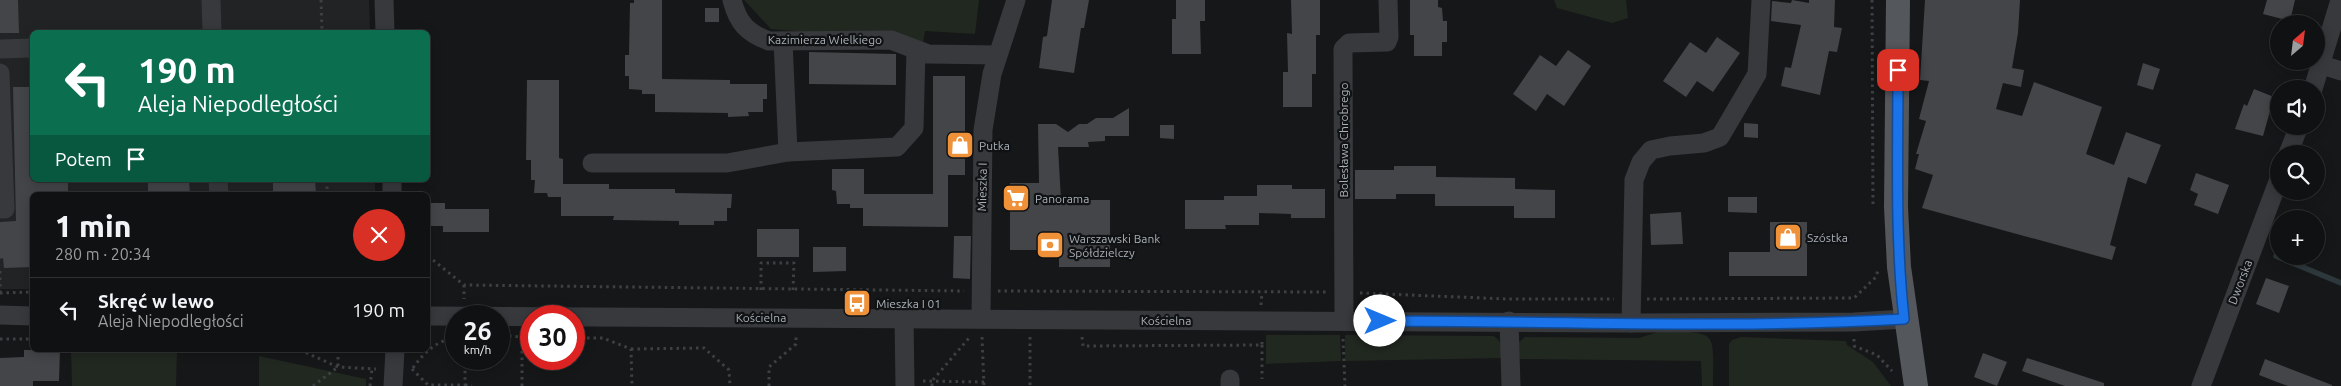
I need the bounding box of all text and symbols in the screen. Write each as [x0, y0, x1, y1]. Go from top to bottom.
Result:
north arrow [2270, 15, 2325, 70]
map controls [2270, 15, 2325, 265]
street label: Kazimierza Wielkiego [768, 33, 882, 46]
pin [1877, 49, 1919, 91]
icon: left [55, 50, 120, 115]
text: 190 m [138, 50, 236, 90]
icon: arrive [1884, 56, 1912, 84]
button: sound [2270, 80, 2325, 135]
street label: Bolesława Chrobrego [1337, 82, 1350, 198]
text: Aleja Niepodległości [138, 91, 338, 116]
shop icon: Putka [945, 130, 975, 160]
place label: Putka [979, 139, 1010, 152]
icon: arrive [122, 145, 150, 173]
button: search [2270, 145, 2325, 200]
text: Potem [55, 148, 112, 170]
street label: Mieszka I [975, 163, 989, 211]
supermarket icon: Panorama [1001, 183, 1031, 213]
place label: Panorama [1035, 192, 1089, 205]
text: 1 min [55, 209, 131, 243]
button: close [353, 209, 405, 261]
button: + [2270, 210, 2325, 265]
shop icon: Szóstka [1773, 222, 1803, 252]
bank icon: Warszawski Bank Spółdzielczy [1035, 230, 1065, 260]
place label: Szóstka [1807, 231, 1848, 244]
place label: Warszawski Bank Spółdzielczy [1069, 232, 1160, 259]
text: 280 m · 20:34 [55, 245, 151, 263]
street label: Dworska [2226, 258, 2254, 306]
bus stop icon: Mieszka I 01 [842, 288, 872, 318]
text: Skręć w lewo [98, 290, 214, 312]
position arrow [1353, 294, 1405, 346]
icon: left [55, 296, 83, 324]
place label: Mieszka I 01 [876, 297, 941, 310]
text: 190 m [352, 299, 405, 321]
speed limit sign: 30 [520, 305, 585, 370]
street label: Kościelna [736, 311, 786, 324]
text: Aleja Niepodległości [98, 312, 244, 330]
street label: Kościelna [1141, 314, 1191, 327]
text: 26 [463, 317, 492, 345]
text: km/h [464, 343, 491, 356]

